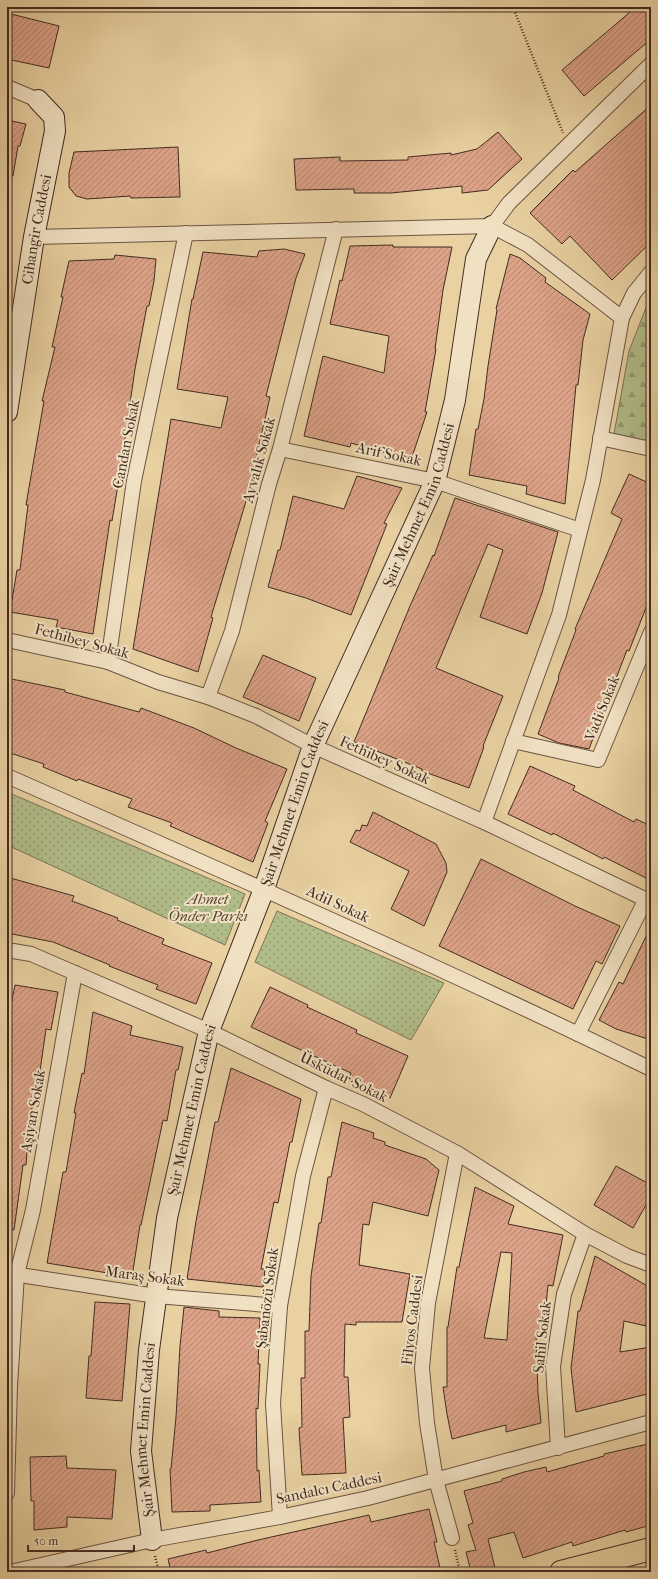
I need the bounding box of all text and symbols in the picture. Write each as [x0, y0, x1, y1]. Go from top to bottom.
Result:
street label: Cihangir Caddesi [18, 172, 55, 286]
street label: Candan Sokak [109, 398, 144, 490]
street label: Ayvalık Sokak [239, 415, 279, 506]
street label: Şair Mehmet Emin Caddesi [378, 420, 458, 590]
street label: Arif Sokak [354, 438, 424, 470]
street label: Fethibey Sokak [33, 620, 132, 662]
street label: Vadi Sokak [580, 672, 623, 744]
street label: Şair Mehmet Emin Caddesi [257, 717, 333, 889]
street label: Fethibey Sokak [337, 732, 433, 788]
street label: Adil Sokak [303, 881, 373, 926]
park label: Ahmet Önder Parkı [168, 890, 248, 925]
street label: Şair Mehmet Emin Caddesi [163, 1021, 220, 1197]
street label: Üsküdar Sokak [297, 1048, 391, 1106]
street label: Aşiyan Sokak [17, 1068, 49, 1155]
street label: Şabanözü Sokak [252, 1246, 282, 1350]
street label: Maraş Sokak [104, 1262, 186, 1290]
street label: Filyos Caddesi [398, 1273, 427, 1366]
street label: Sahil Sokak [529, 1300, 555, 1374]
street label: Şair Mehmet Emin Caddesi [131, 1341, 159, 1518]
street label: Sandalcı Caddesi [275, 1468, 384, 1508]
scale bar [28, 1527, 134, 1553]
text: 50 m [34, 1534, 58, 1548]

